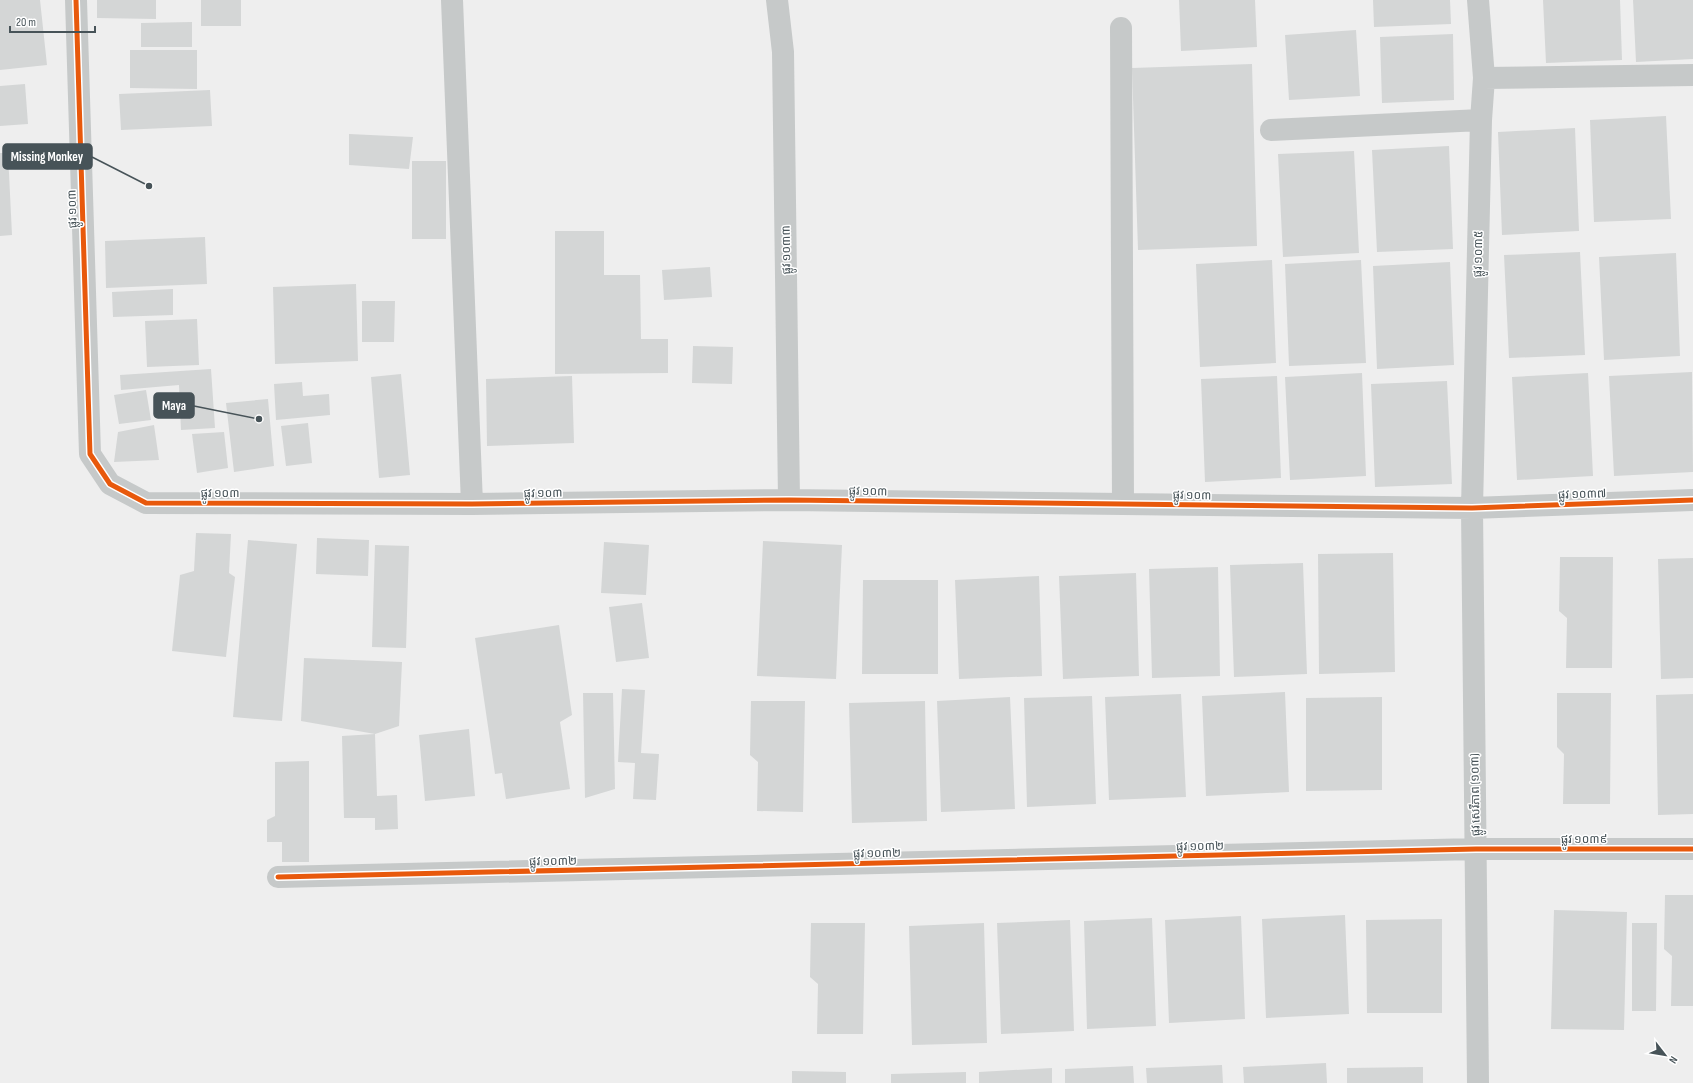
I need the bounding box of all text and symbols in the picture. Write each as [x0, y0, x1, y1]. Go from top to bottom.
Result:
scale bar [10, 8, 95, 34]
text: 20 m [16, 15, 36, 30]
callout: Missing Monkey [3, 144, 92, 169]
text: Missing Monkey [11, 149, 84, 165]
street label: ផ្លូវ ១០៣ [64, 189, 83, 229]
street label: ផ្លូវ ១០៣៣ [779, 225, 797, 275]
street label: ផ្លូវ ១០៣៥ [1471, 231, 1489, 278]
callout: Maya [154, 393, 194, 418]
text: Maya [162, 398, 186, 414]
street label: ផ្លូវ ១០៣ [848, 484, 888, 502]
street label: ផ្លូវ ១០៣ [200, 486, 240, 504]
street label: ផ្លូវ ១០៣ [523, 486, 563, 504]
street label: ផ្លូវ ១០៣៧ [1558, 486, 1607, 505]
street label: ផ្លូវ ១០៣ [1172, 488, 1212, 506]
street label: ផ្លូវ សេរីភាព (១០៣) [1467, 753, 1486, 837]
street label: ផ្លូវ ១០៣៩ [1561, 832, 1607, 850]
street label: ផ្លូវ ១០៣២ [1176, 839, 1224, 857]
street label: ផ្លូវ ១០៣២ [853, 846, 901, 864]
street label: ផ្លូវ ១០៣២ [529, 854, 577, 872]
north arrow [1645, 1035, 1685, 1075]
text: N [1666, 1054, 1680, 1066]

